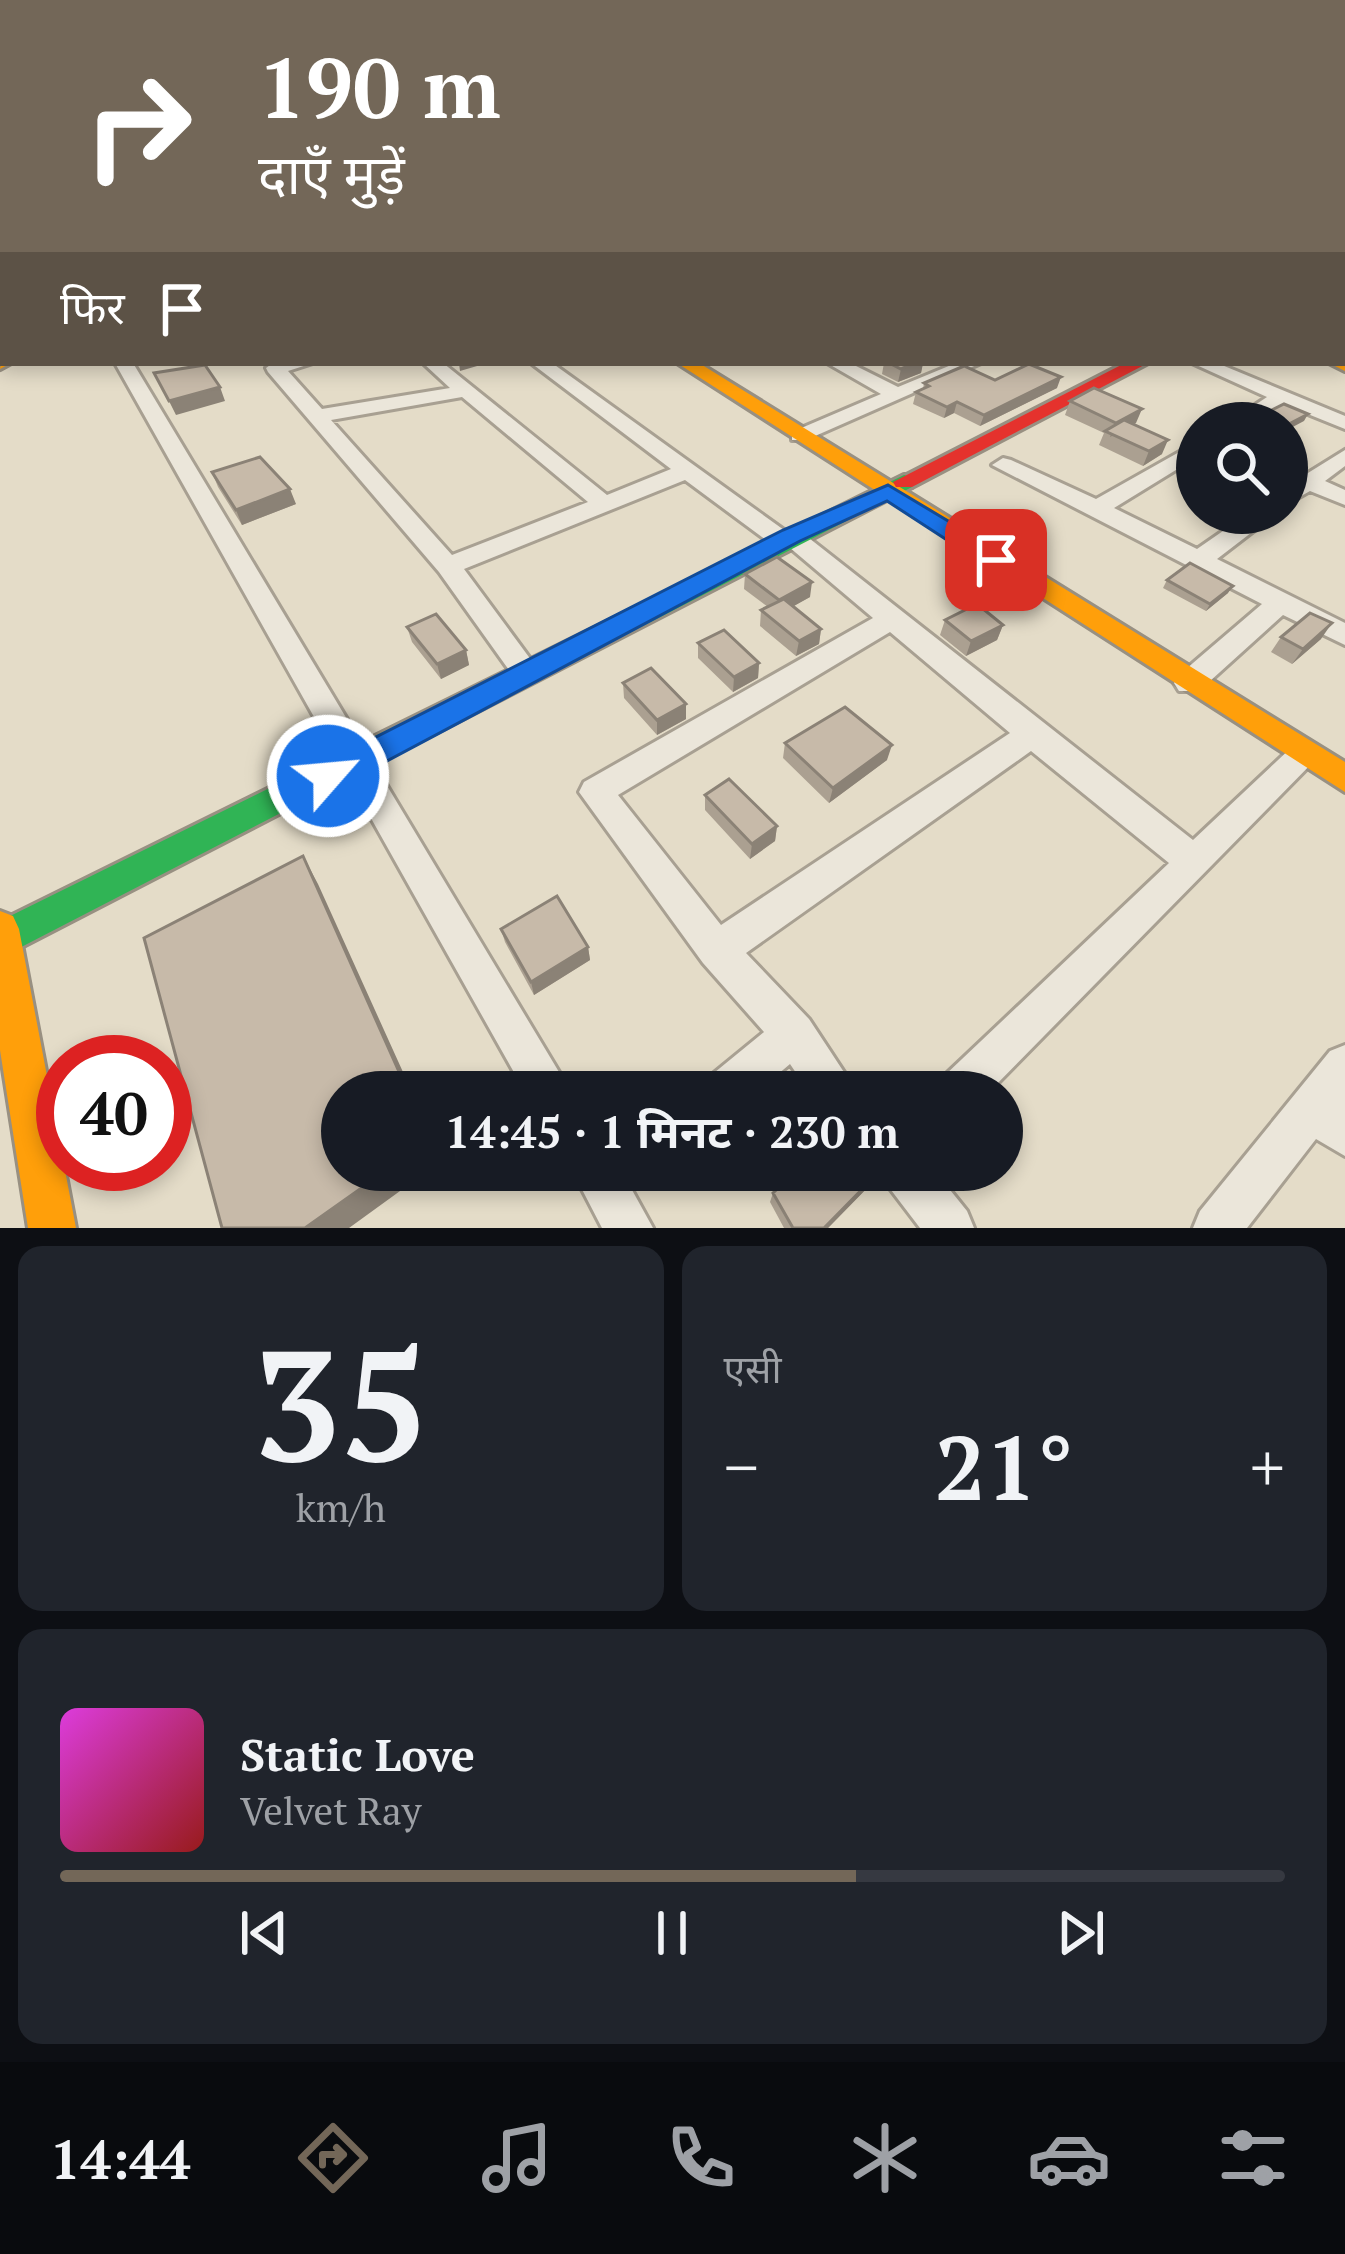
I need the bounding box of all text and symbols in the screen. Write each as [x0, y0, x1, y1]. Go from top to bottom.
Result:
text: 190 m [258, 31, 501, 142]
icon: right [60, 48, 216, 204]
text: दाएँ मुड़ें [258, 138, 405, 209]
icon: arrive [149, 276, 215, 342]
text: फिर [60, 277, 125, 337]
map controls [1176, 402, 1308, 534]
button: search [1176, 402, 1308, 534]
pin [945, 509, 1047, 611]
icon: arrive [963, 527, 1029, 593]
position arrow [265, 713, 391, 839]
speed limit sign: 40 [36, 1035, 192, 1191]
text: 14:45 · 1 मिनट · 230 m [445, 1101, 899, 1161]
text: 35 [253, 1299, 429, 1506]
text: एसी [724, 1342, 782, 1394]
text: 21° [935, 1406, 1074, 1526]
text: − [724, 1422, 759, 1510]
text: + [1250, 1422, 1285, 1510]
text: km/h [296, 1481, 386, 1533]
text: Static Love [240, 1724, 475, 1784]
text: Velvet Ray [240, 1784, 421, 1836]
icon: previous [231, 1900, 297, 1966]
icon: pause [639, 1900, 705, 1966]
icon: next [1048, 1900, 1114, 1966]
icon: directions [291, 2116, 375, 2200]
icon: music [475, 2116, 559, 2200]
icon: phone [659, 2116, 743, 2200]
icon: climate [843, 2116, 927, 2200]
icon: car [1027, 2116, 1111, 2200]
icon: filters [1211, 2116, 1295, 2200]
text: 14:44 [50, 2123, 191, 2194]

